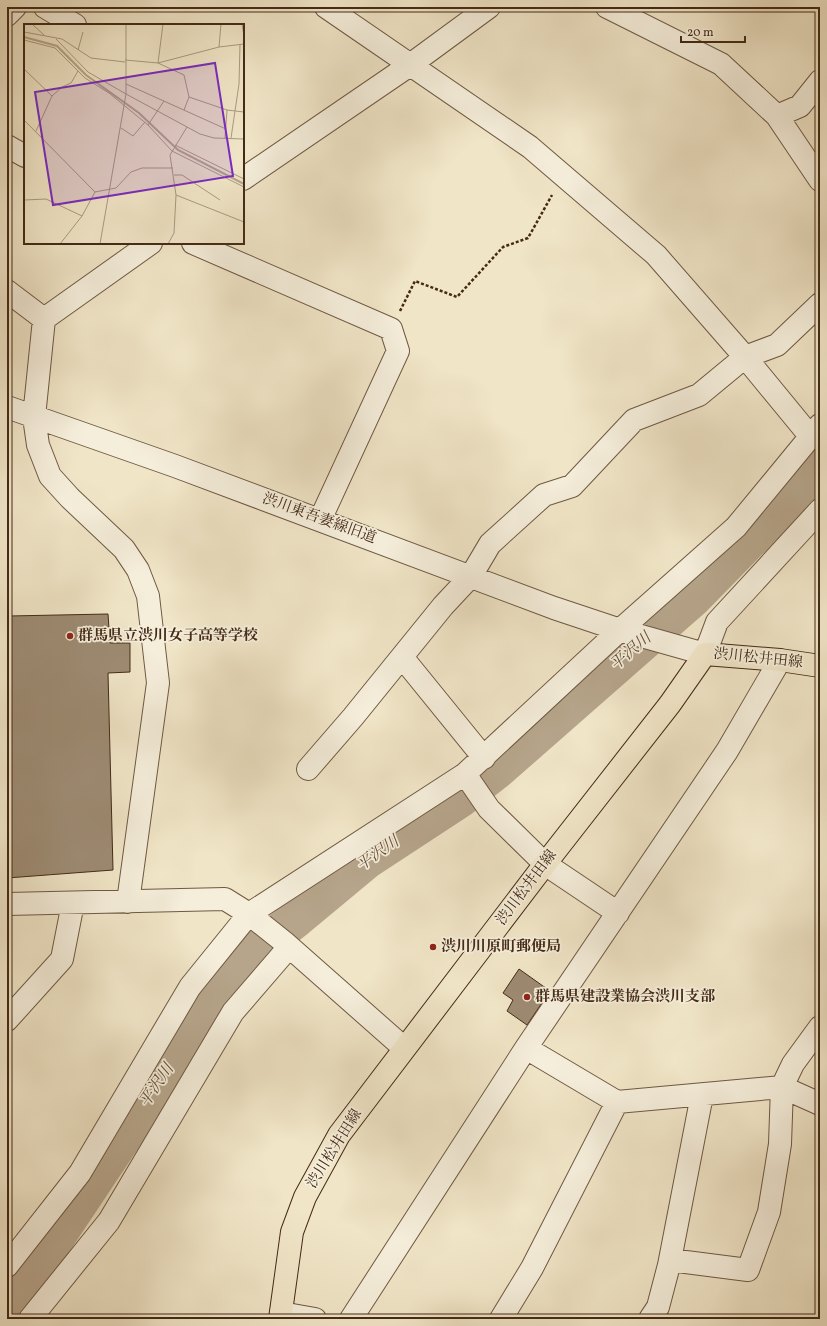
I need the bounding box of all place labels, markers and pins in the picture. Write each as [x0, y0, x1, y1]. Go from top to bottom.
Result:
place label: 群馬県立渋川女子高等学校 [78, 626, 258, 647]
marker: 群馬県立渋川女子高等学校 [65, 631, 75, 641]
place label: 渋川川原町郵便局 [441, 937, 561, 958]
marker: 渋川川原町郵便局 [428, 942, 438, 952]
place label: 群馬県建設業協会渋川支部 [535, 987, 716, 1008]
marker: 群馬県建設業協会渋川支部 [522, 992, 532, 1002]

